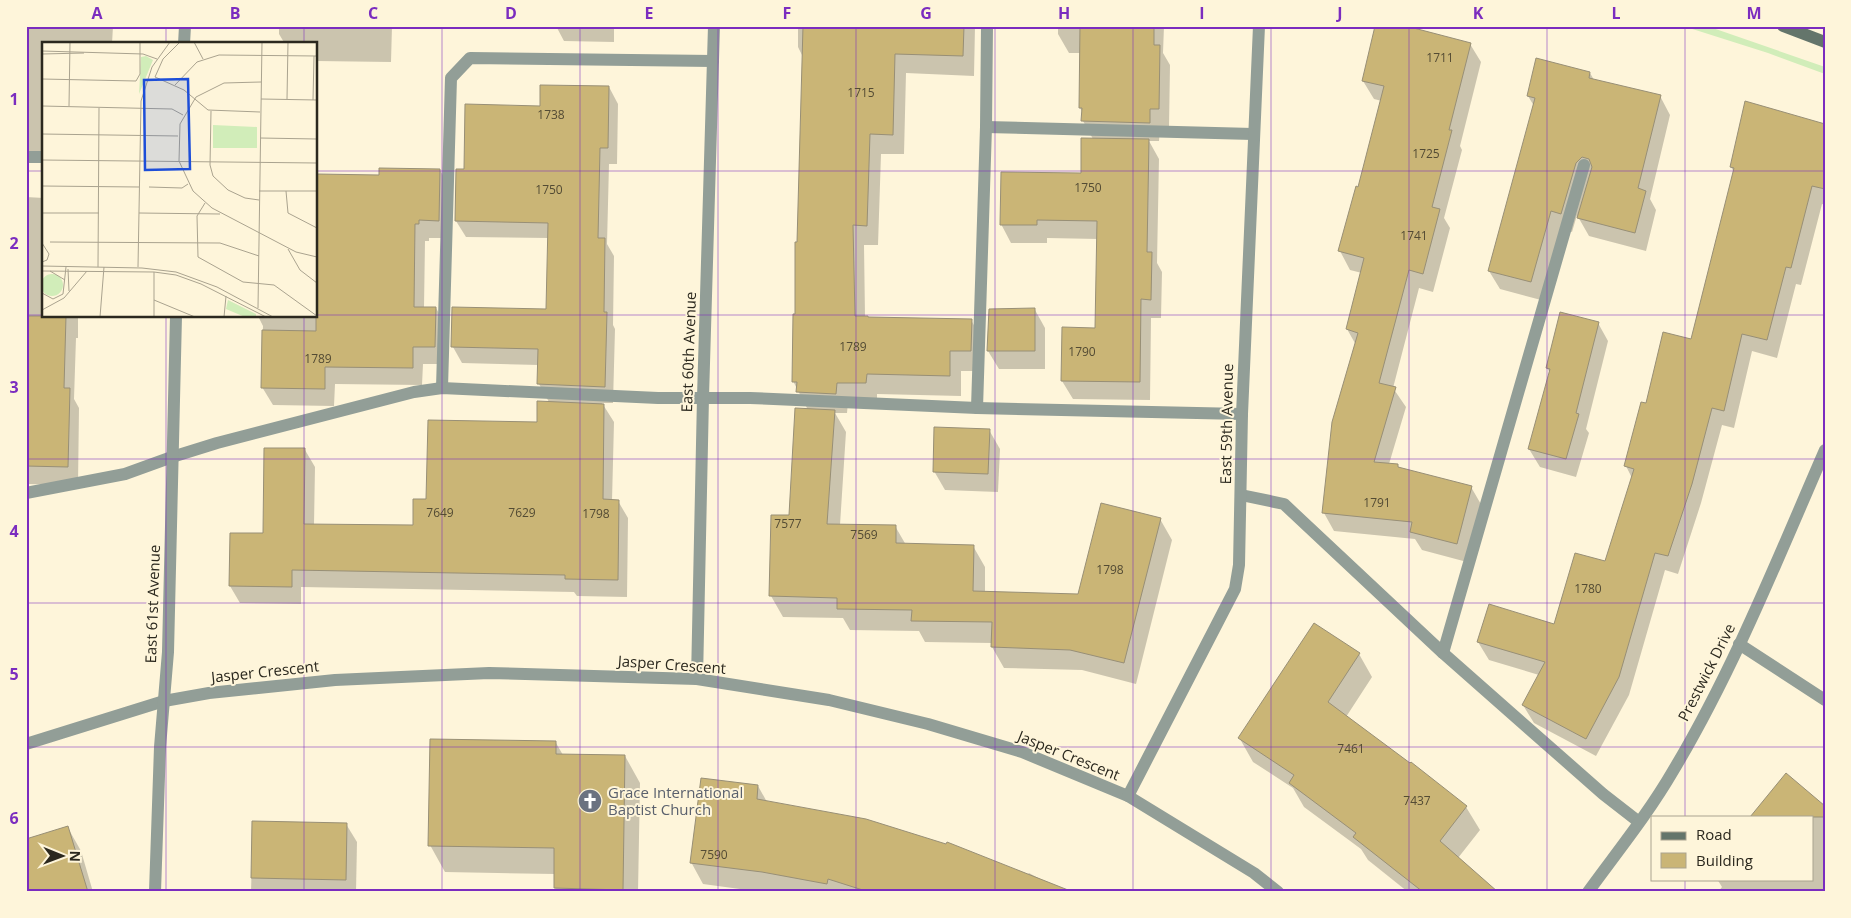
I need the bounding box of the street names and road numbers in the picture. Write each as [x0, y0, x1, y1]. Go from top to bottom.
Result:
street label: East 60th Avenue [676, 291, 700, 413]
street label: East 59th Avenue [1215, 363, 1237, 485]
street label: East 61st Avenue [140, 544, 164, 664]
street label: Prestwick Drive [1673, 620, 1739, 724]
street label: Jasper Crescent [615, 650, 727, 678]
street label: Jasper Crescent [208, 655, 320, 687]
street label: Jasper Crescent [1013, 725, 1123, 785]

